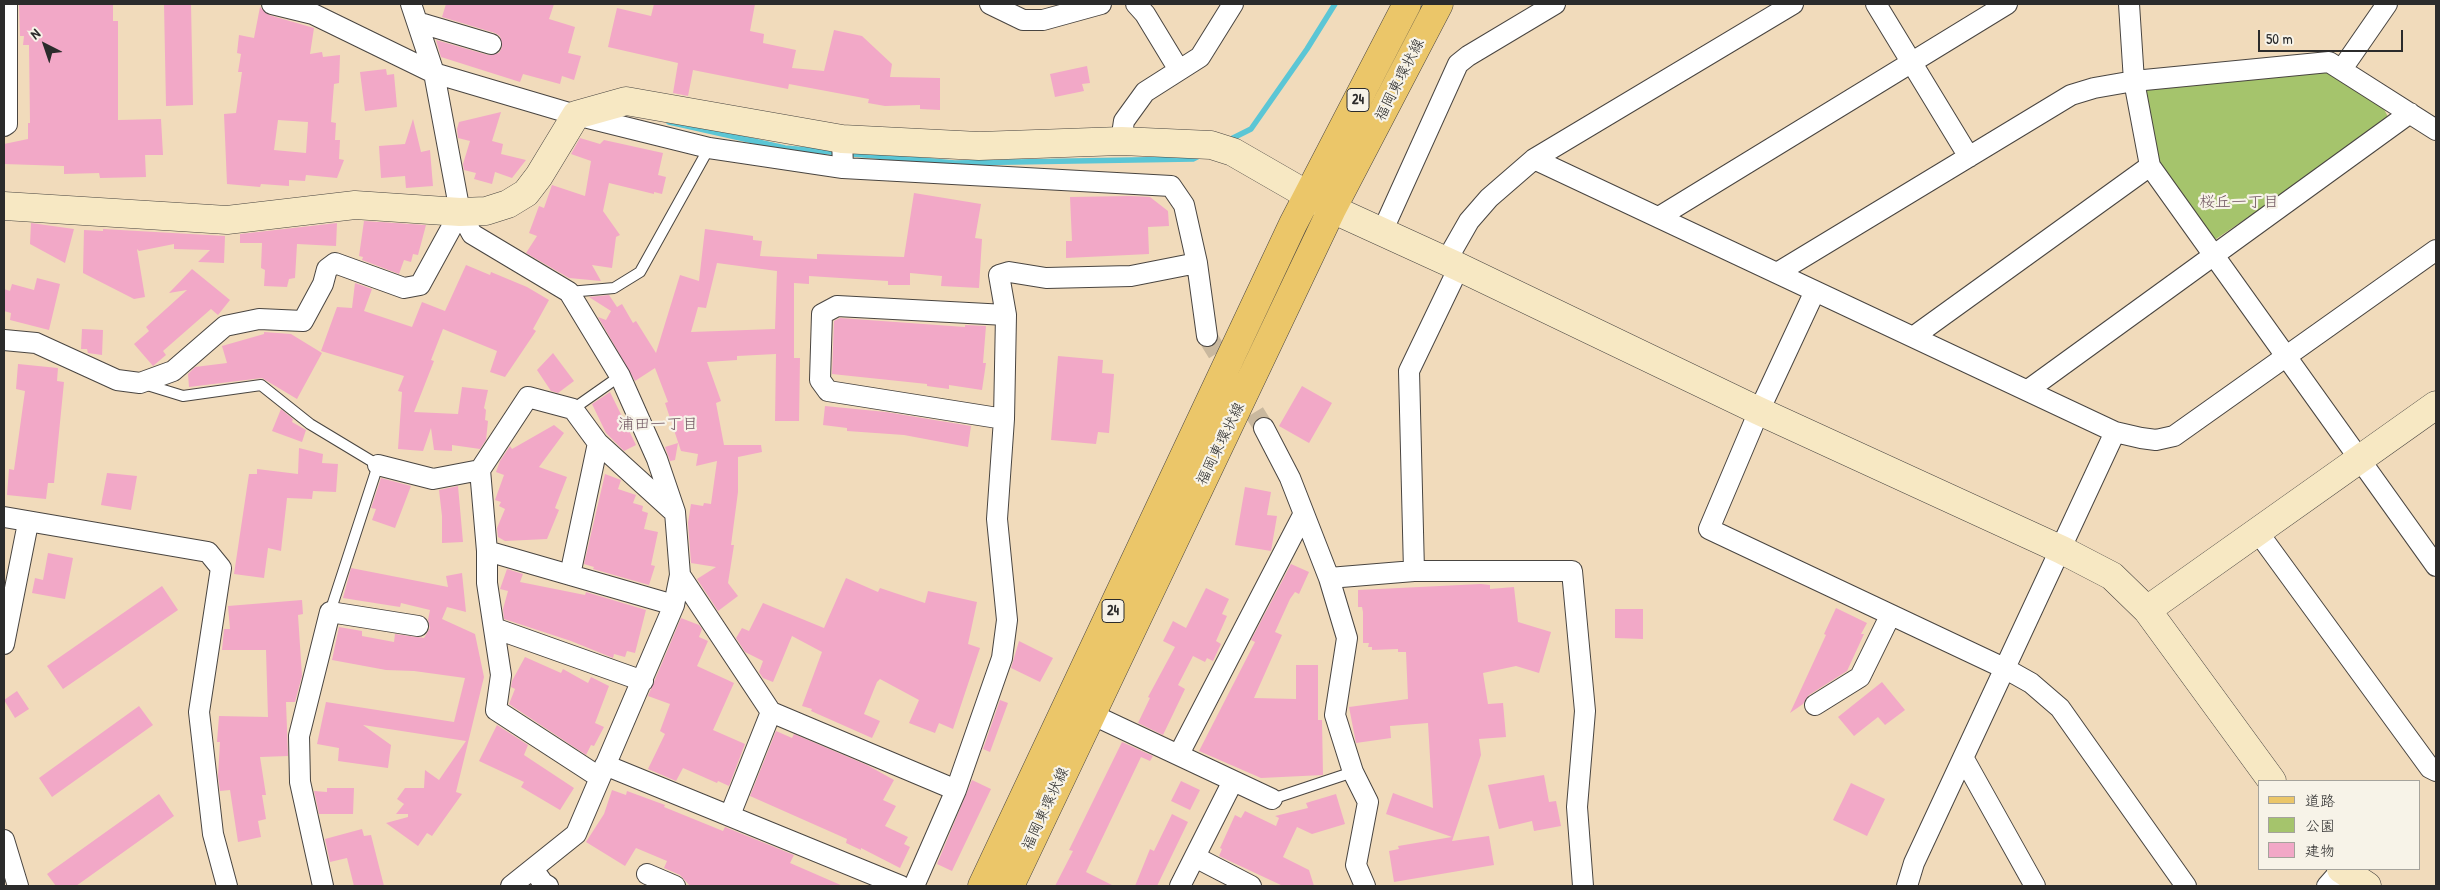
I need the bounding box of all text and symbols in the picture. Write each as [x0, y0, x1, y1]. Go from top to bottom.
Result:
north arrow [20, 20, 70, 70]
scale bar [2260, 20, 2405, 52]
text: N [26, 24, 44, 43]
text: 50 m [2266, 28, 2293, 49]
street label: 福岡東環状線 [1372, 36, 1428, 124]
road number: 24 [1347, 88, 1369, 112]
district label: 桜丘一丁目 [2199, 193, 2279, 213]
street label: 福岡東環状線 [1193, 400, 1249, 488]
district label: 浦田一丁目 [618, 415, 698, 435]
road number: 24 [1102, 600, 1124, 622]
street label: 福岡東環状線 [1019, 764, 1073, 854]
legend [2258, 780, 2420, 870]
text: 道路 [2305, 790, 2335, 811]
text: 公園 [2305, 815, 2335, 836]
text: 建物 [2305, 840, 2335, 861]

